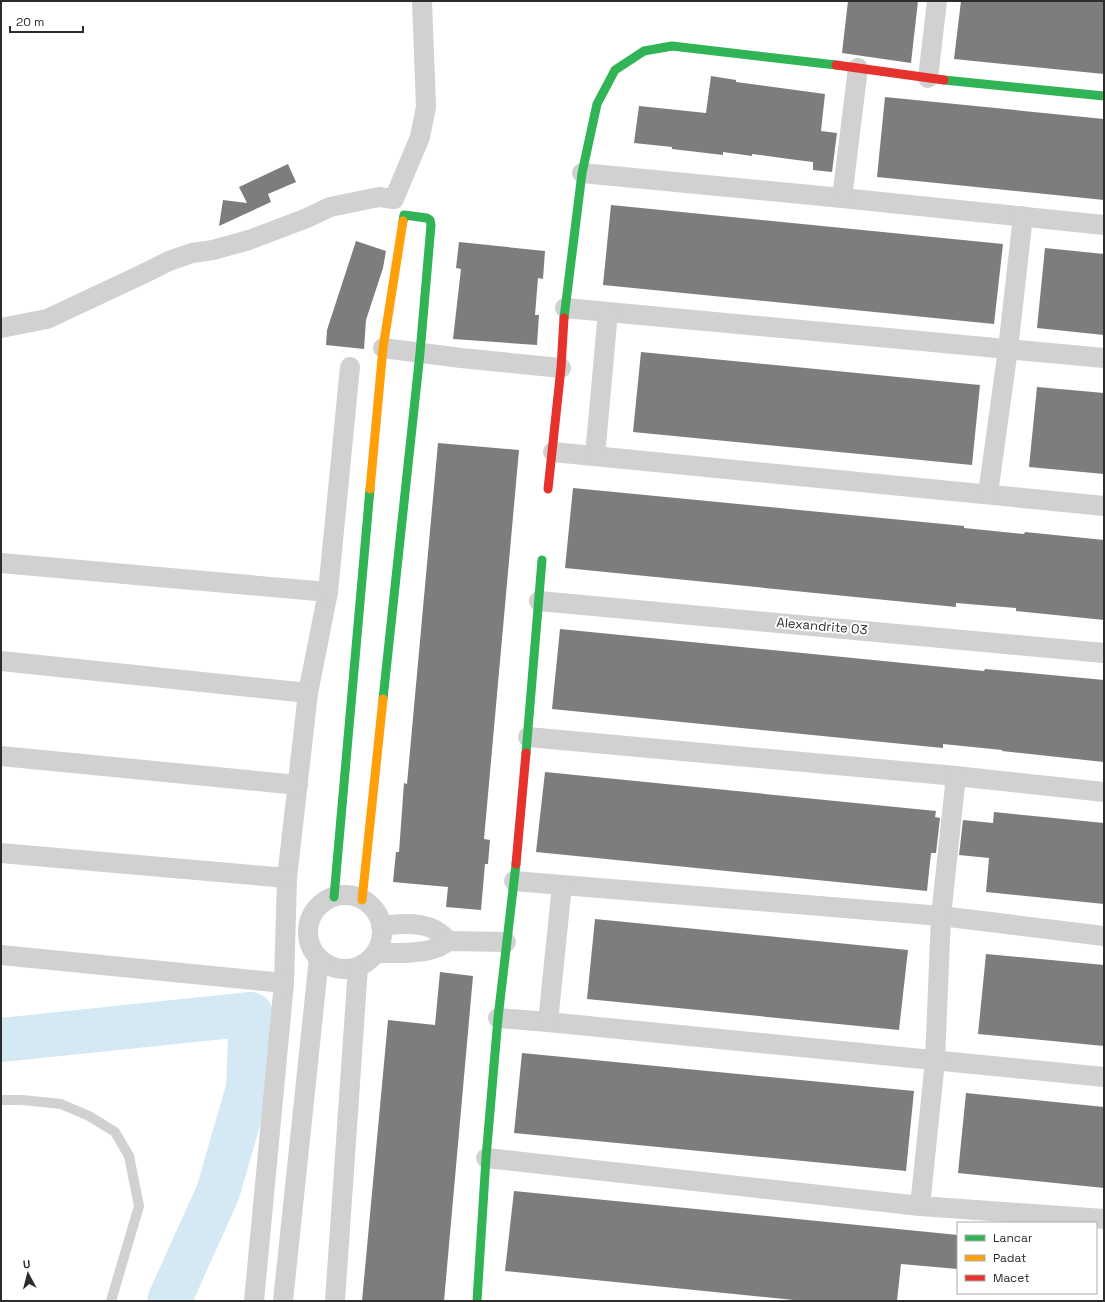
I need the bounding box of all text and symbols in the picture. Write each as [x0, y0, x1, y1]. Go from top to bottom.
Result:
scale bar [10, 8, 83, 34]
text: 20 m [16, 14, 44, 30]
street label: Alexandrite 03 [776, 614, 868, 638]
legend [957, 1222, 1097, 1294]
text: Lancar [993, 1230, 1033, 1246]
text: Padat [993, 1250, 1027, 1266]
north arrow [8, 1254, 48, 1294]
text: U [22, 1257, 31, 1271]
text: Macet [993, 1270, 1030, 1286]

